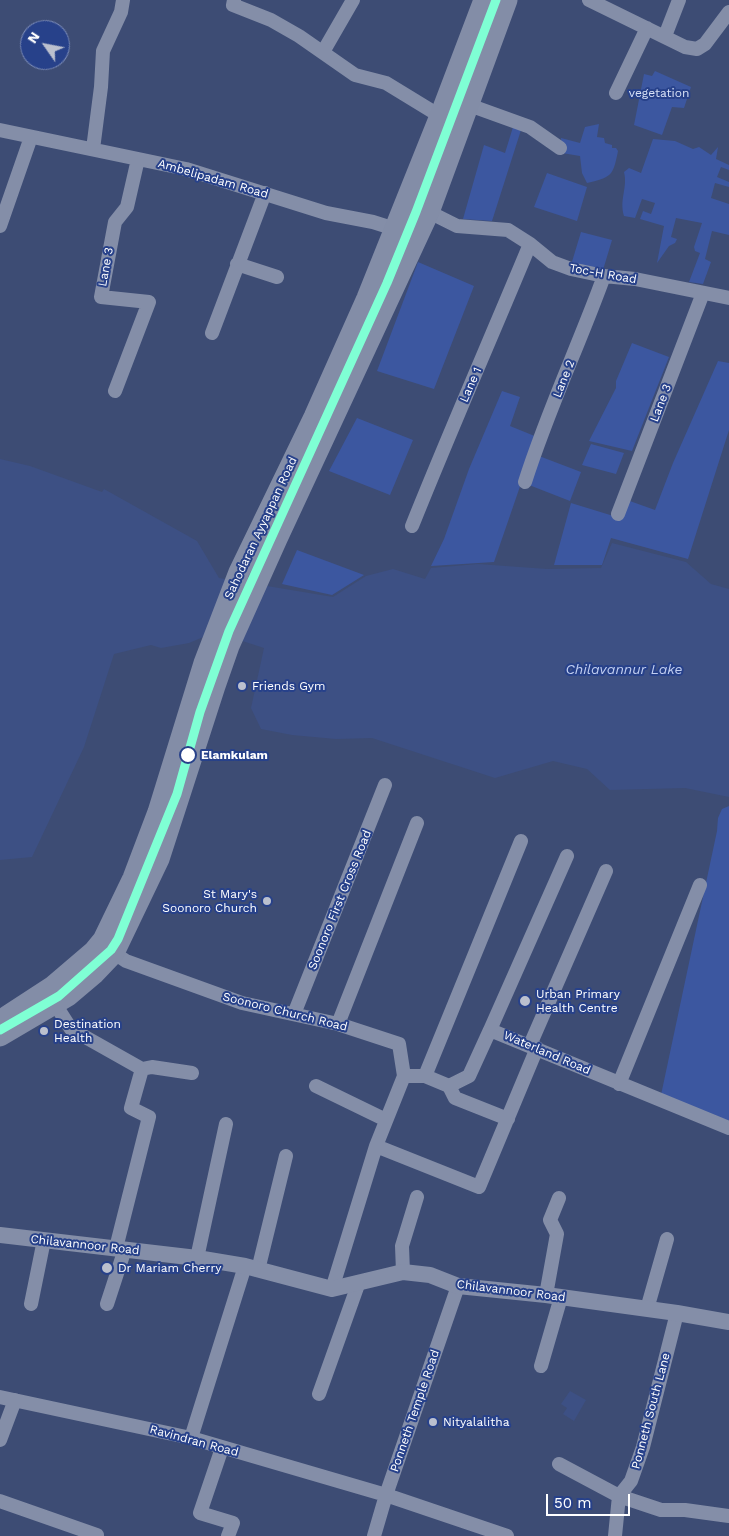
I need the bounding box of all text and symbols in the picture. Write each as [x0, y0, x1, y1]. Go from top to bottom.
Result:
north arrow [20, 20, 70, 70]
text: N [24, 29, 43, 46]
park label: vegetation [629, 86, 689, 100]
street label: Ambelipadam Road [156, 156, 270, 202]
street label: Lane 3 [95, 246, 117, 288]
street label: Toc-H Road [568, 261, 638, 287]
street label: Lane 2 [550, 358, 578, 400]
street label: Lane 1 [457, 365, 485, 405]
street label: Lane 3 [647, 382, 675, 424]
street label: Sahodaran Ayyappan Road [222, 455, 300, 601]
water label: Chilavannur Lake [565, 662, 683, 678]
place label: Friends Gym [252, 679, 325, 693]
marker: Friends Gym [236, 680, 248, 692]
marker: Elamkulam [179, 746, 197, 764]
place label: Elamkulam [201, 748, 268, 762]
street label: Soonoro First Cross Road [305, 828, 375, 972]
place label: St Mary's Soonoro Church [162, 887, 257, 915]
marker: St Mary's Soonoro Church [261, 895, 273, 907]
place label: Urban Primary Health Centre [536, 987, 620, 1015]
street label: Soonoro Church Road [221, 990, 349, 1034]
marker: Urban Primary Health Centre [518, 994, 532, 1008]
place label: Destination Health [54, 1017, 121, 1045]
marker: Destination Health [38, 1025, 50, 1037]
street label: Waterland Road [501, 1028, 593, 1078]
street label: Chilavannoor Road [30, 1232, 140, 1258]
marker: Dr Mariam Cherry [100, 1261, 114, 1275]
place label: Dr Mariam Cherry [118, 1261, 222, 1275]
street label: Chilavannoor Road [456, 1277, 566, 1305]
street label: Ponneth Temple Road [387, 1348, 443, 1474]
street label: Ponneth South Lane [629, 1351, 673, 1471]
place label: Nityalalitha [443, 1415, 509, 1429]
marker: Nityalalitha [427, 1416, 439, 1428]
street label: Ravindran Road [148, 1422, 240, 1460]
scale bar [549, 1484, 633, 1516]
text: 50 m [554, 1494, 591, 1512]

